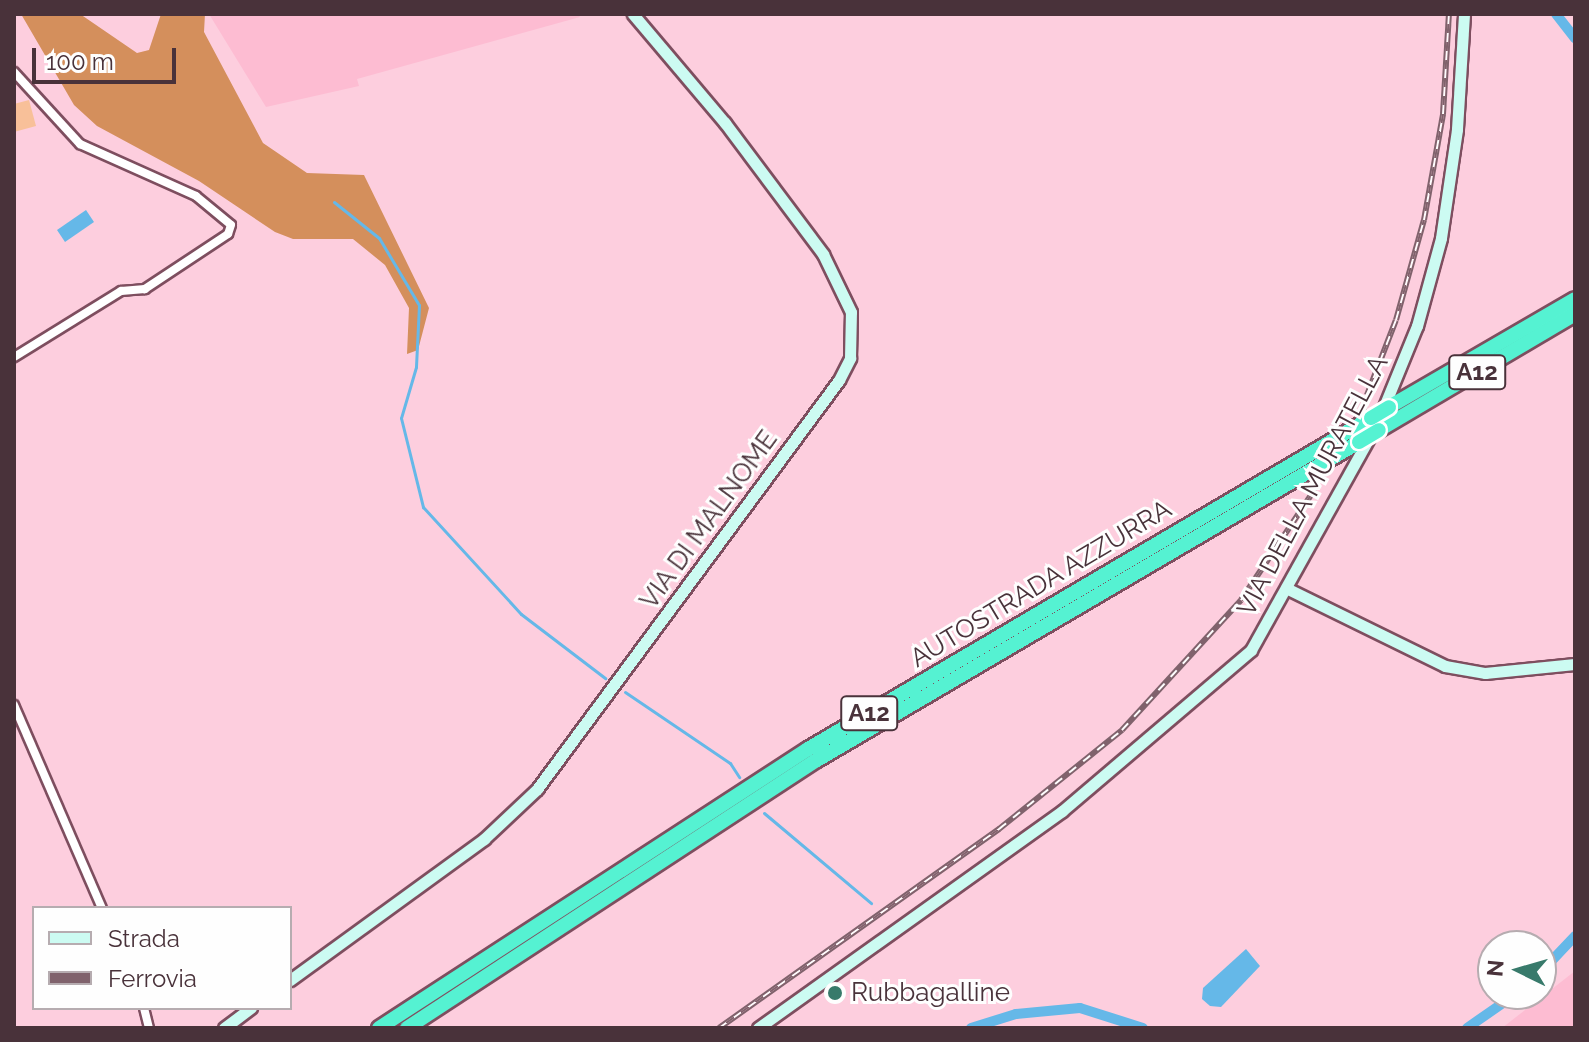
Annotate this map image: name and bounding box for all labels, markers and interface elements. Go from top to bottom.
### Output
scale bar [36,32,180,82]
text: 100 m [46,47,114,76]
street label: VIA DELLA MURATELLA [1231,350,1395,622]
road number: A12 [1447,352,1507,392]
street label: VIA DI MALNOME [634,424,784,616]
street label: AUTOSTRADA AZZURRA [904,493,1178,675]
road number: A12 [839,693,899,733]
legend [32,906,292,1010]
text: Strada [108,924,180,953]
north arrow [1477,930,1557,1010]
text: N [1481,959,1509,978]
text: Ferrovia [108,964,197,993]
place label: Rubbagalline [851,977,1010,1009]
marker: Rubbagalline [826,984,844,1002]

